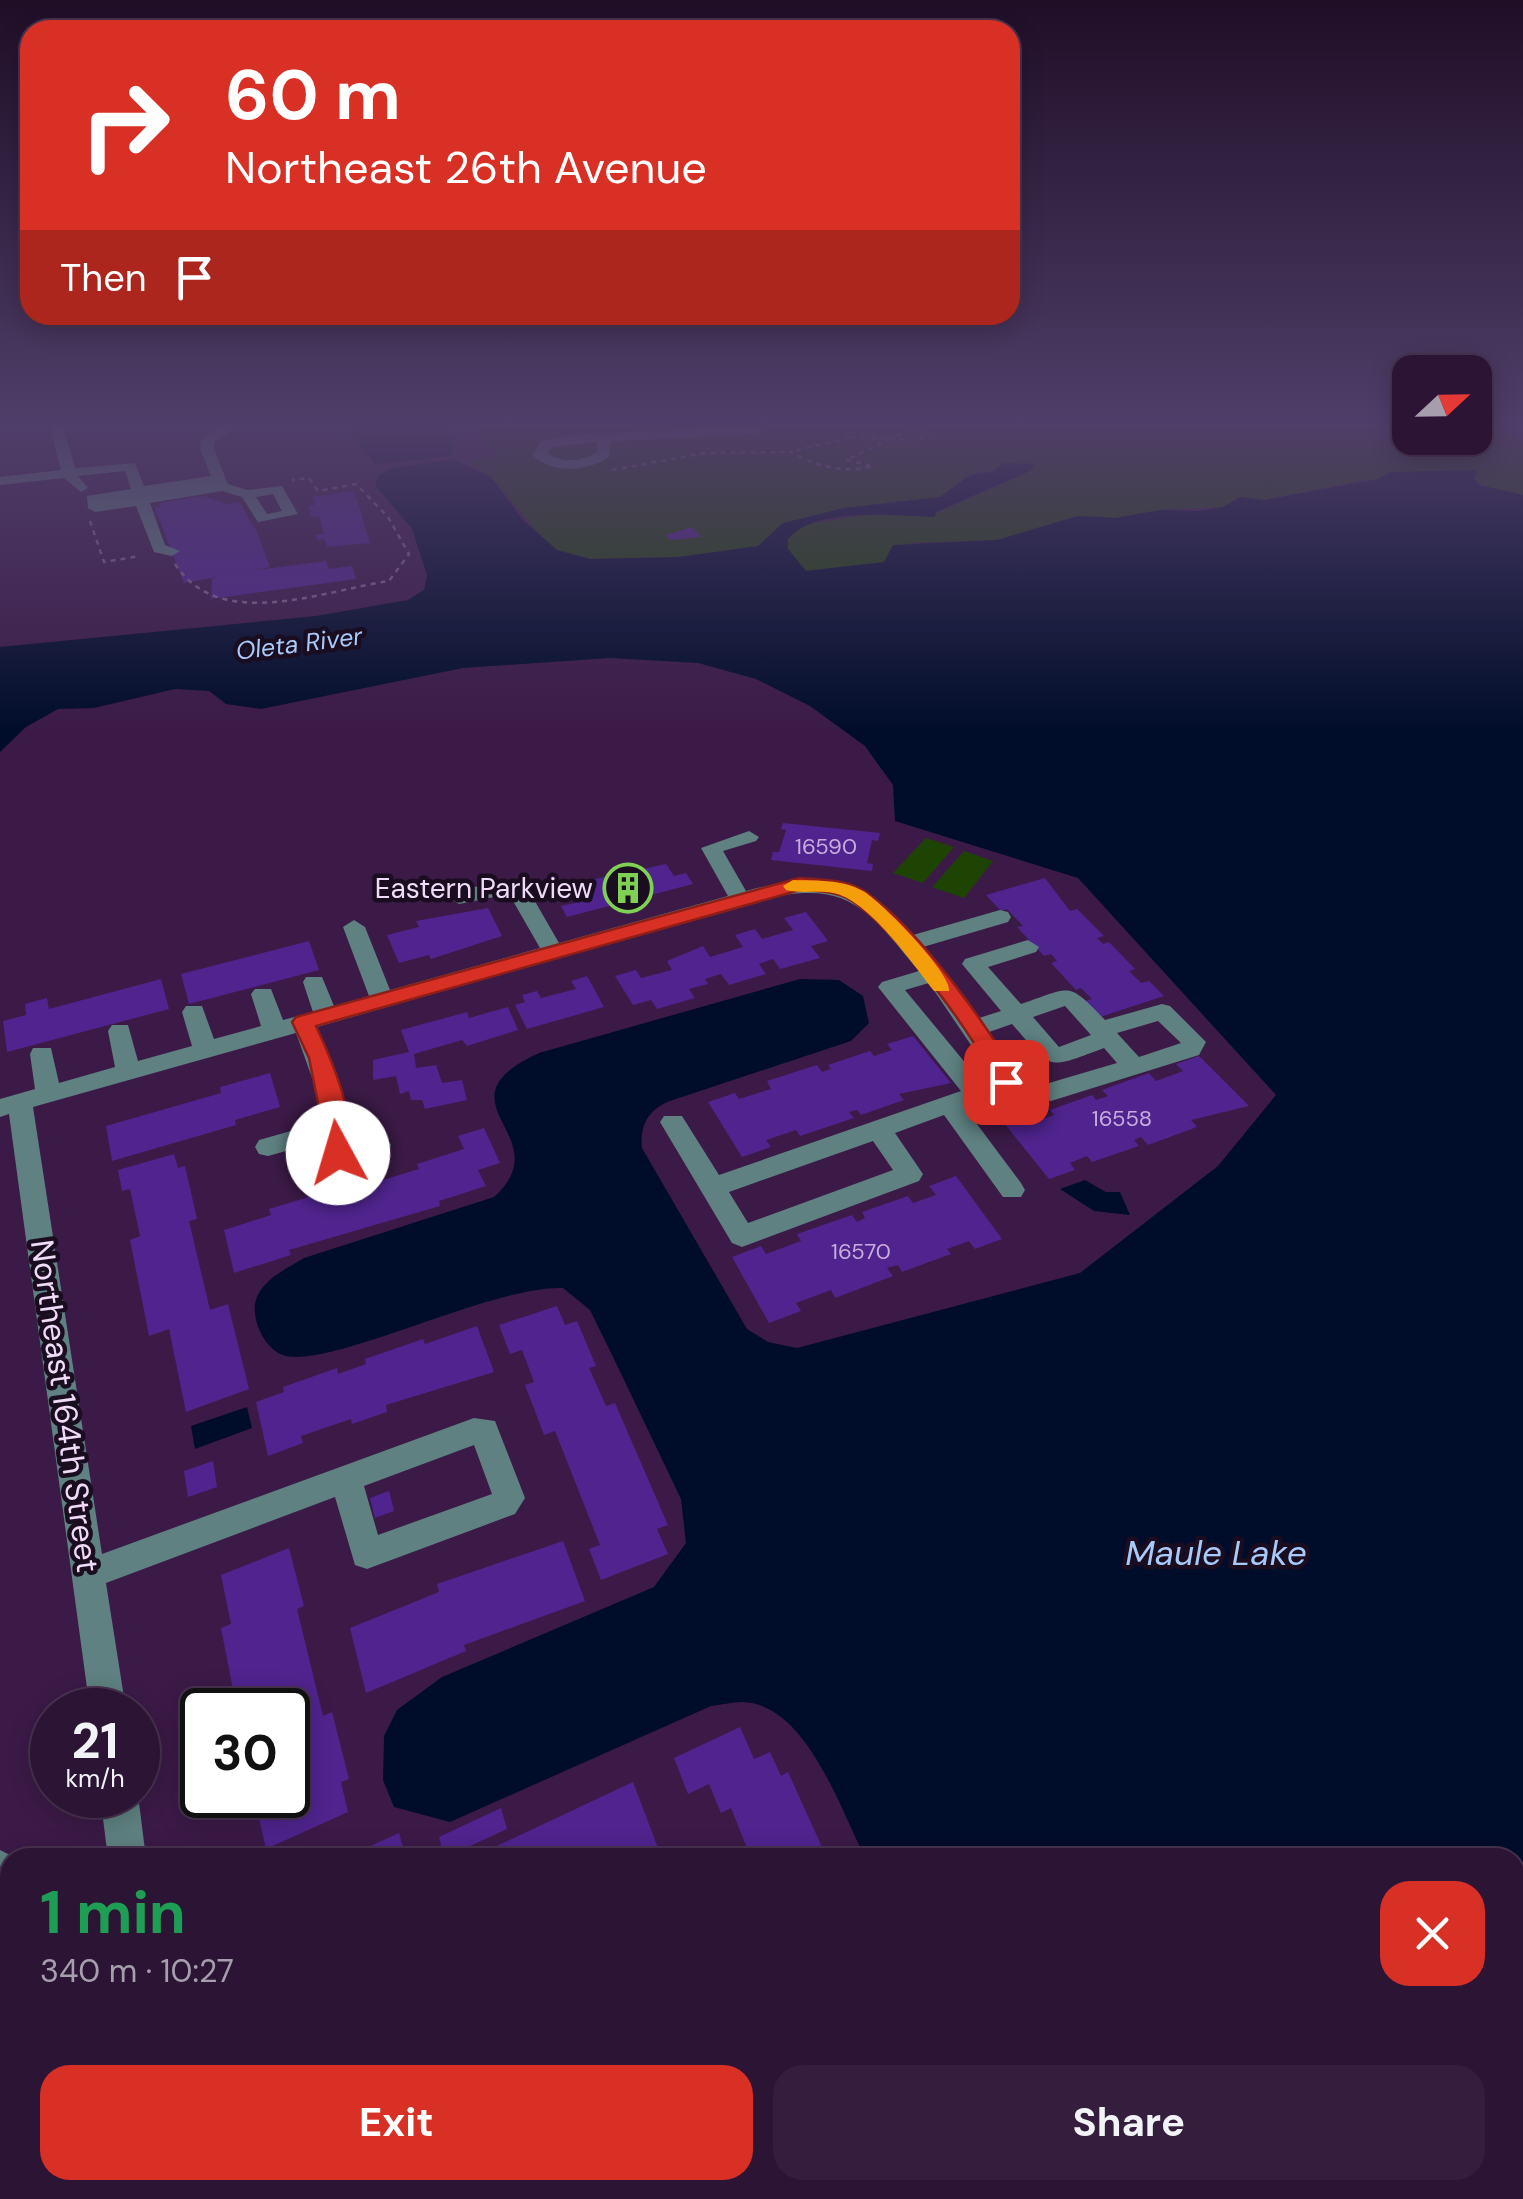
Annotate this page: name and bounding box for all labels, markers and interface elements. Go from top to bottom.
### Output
text: 60 m [225,50,401,141]
icon: right [60,60,190,190]
text: Northeast 26th Avenue [225,138,707,197]
icon: arrive [167,250,222,305]
text: Then [60,253,147,303]
north arrow [1392,355,1492,455]
map controls [1392,355,1492,455]
water label: Oleta River [234,619,365,668]
house number: 16590 [795,832,857,861]
building icon: Eastern Parkview [602,862,654,914]
place label: Eastern Parkview [375,870,593,907]
pin [964,1040,1049,1125]
icon: arrive [979,1055,1034,1110]
position arrow [286,1101,390,1205]
house number: 16558 [1092,1104,1152,1133]
street label: Northeast 164th Street [21,1237,109,1575]
house number: 16570 [831,1237,891,1266]
water label: Maule Lake [1125,1530,1307,1576]
speed limit sign: 30 [180,1688,310,1818]
text: 21 [71,1708,119,1774]
text: km/h [65,1762,125,1795]
text: 1 min [40,1873,186,1952]
button: close [1380,1881,1485,1986]
text: 340 m · 10:27 [40,1950,234,1992]
button: Exit [40,2065,753,2180]
button: Share [773,2065,1485,2180]

